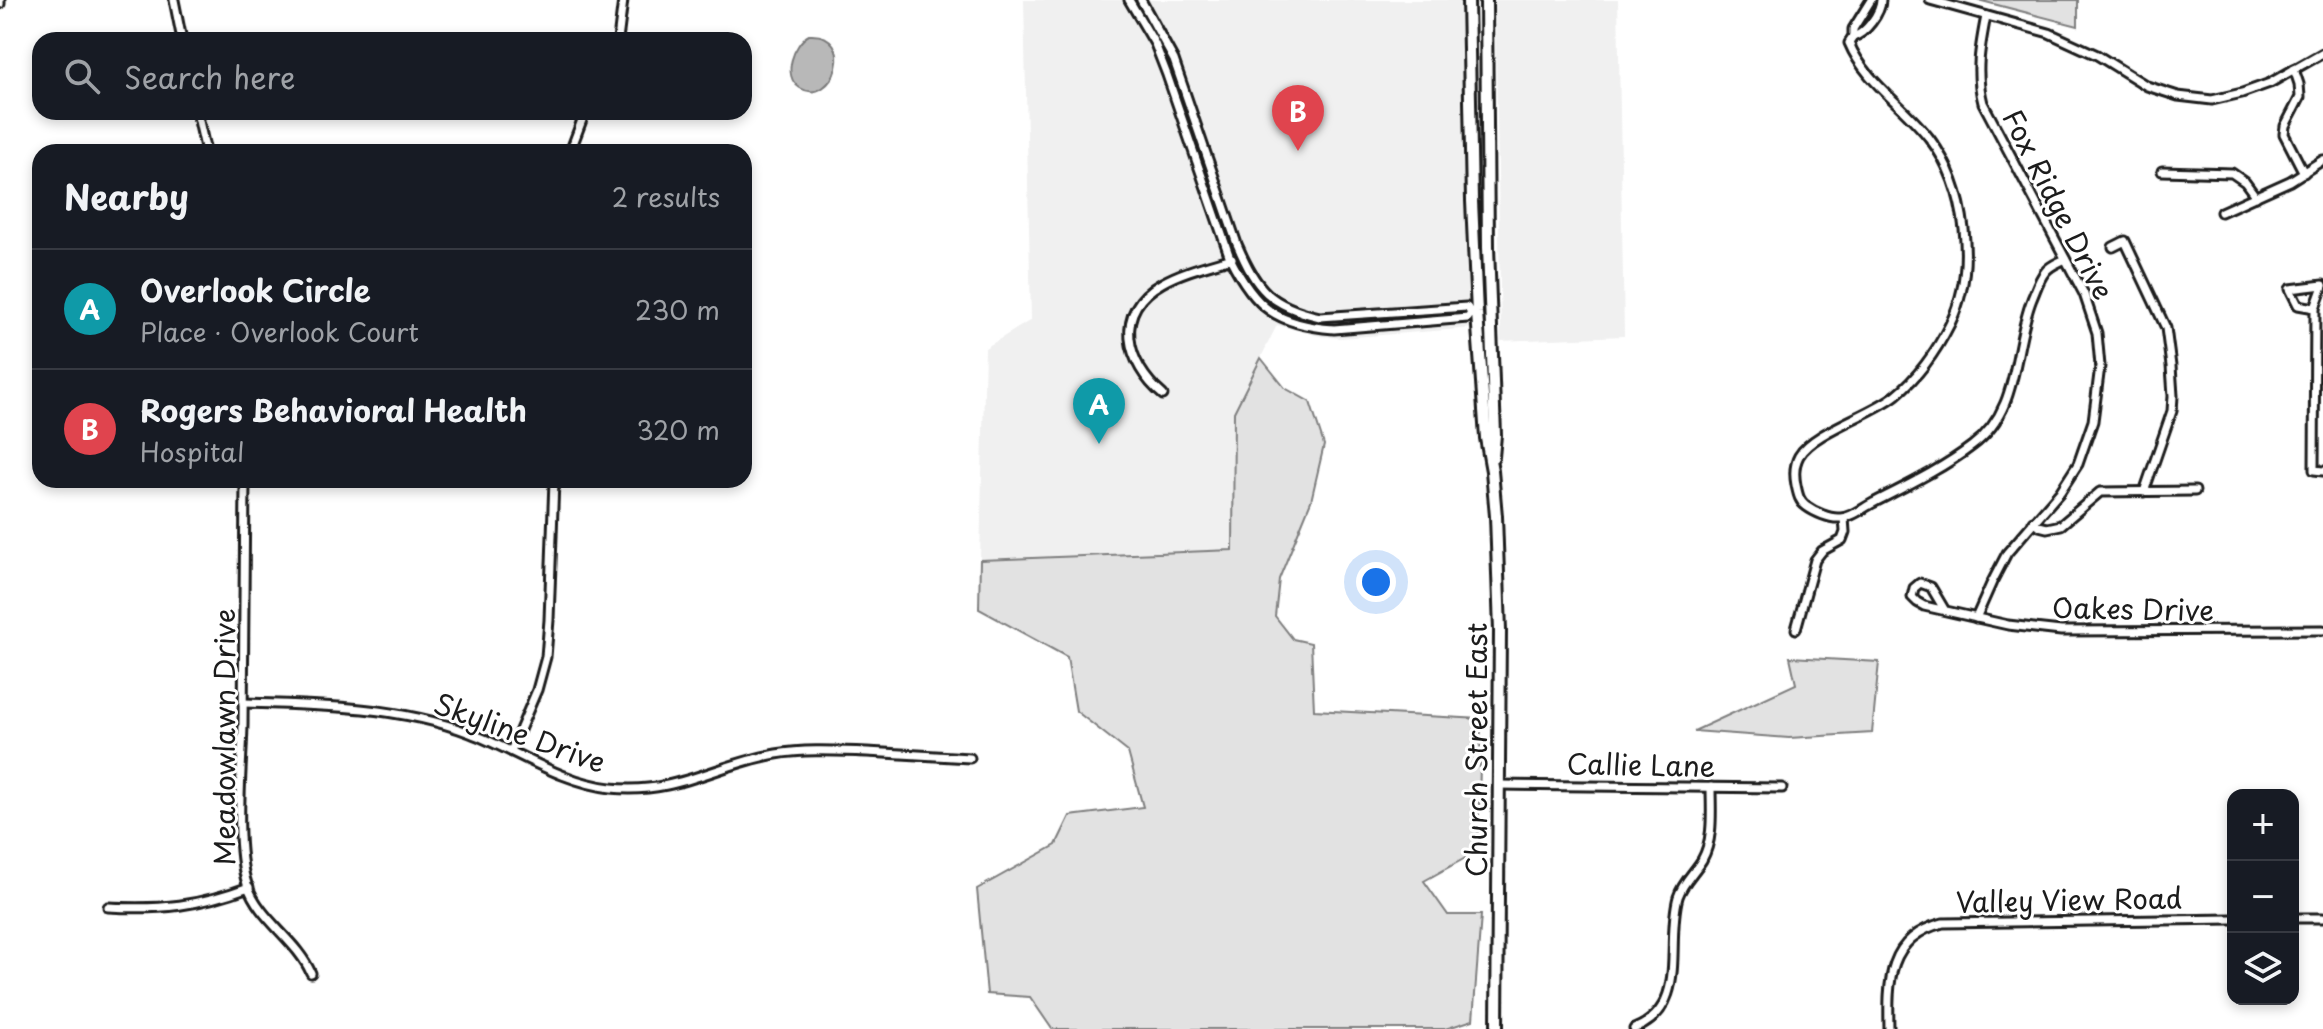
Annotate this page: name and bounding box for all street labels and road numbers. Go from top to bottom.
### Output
street label: Fox Ridge Drive [1992,101,2126,307]
street label: Oakes Drive [2052,585,2214,631]
street label: Meadowlawn Drive [202,608,245,866]
street label: Church Street East [1454,623,1497,877]
street label: Skyline Drive [428,681,612,783]
street label: Callie Lane [1566,741,1716,787]
street label: Valley View Road [1955,876,2183,922]

